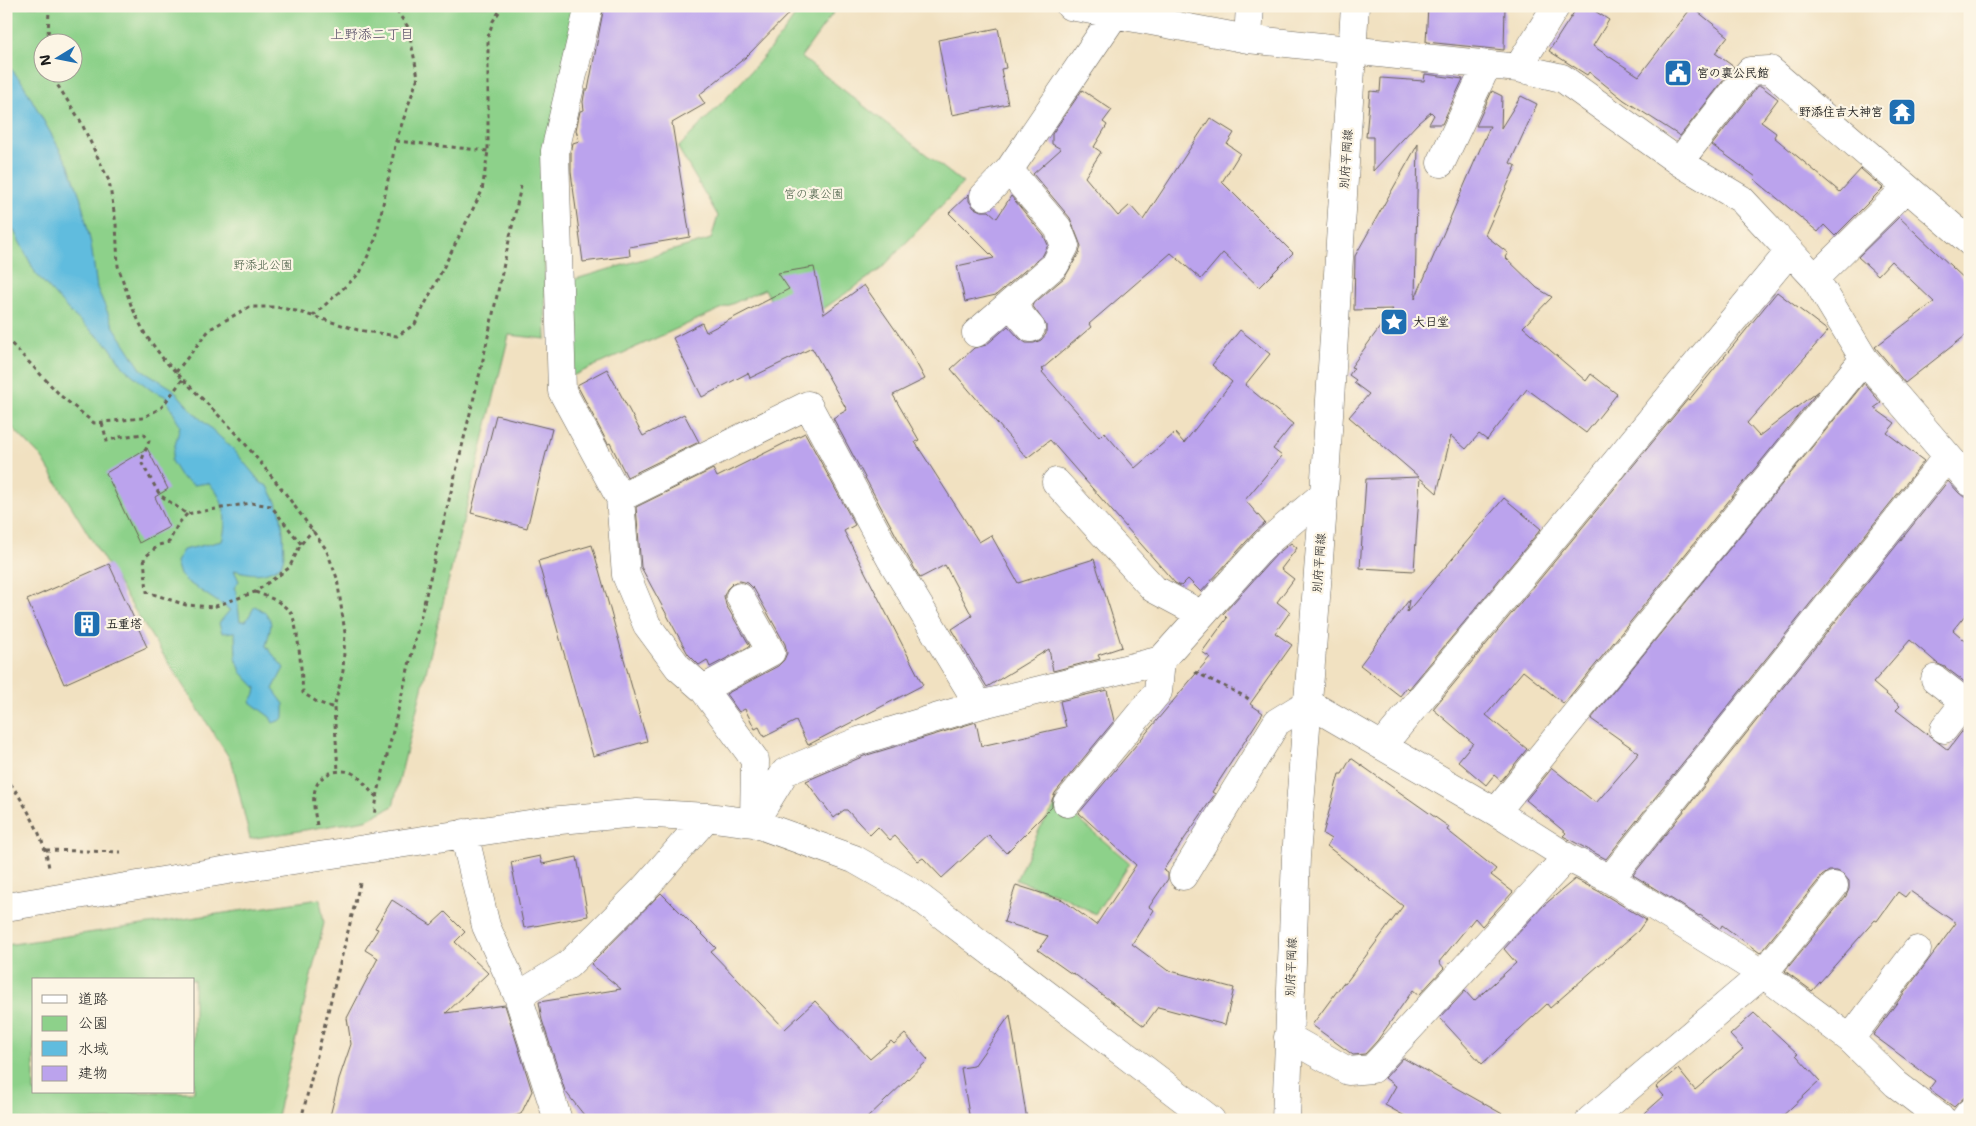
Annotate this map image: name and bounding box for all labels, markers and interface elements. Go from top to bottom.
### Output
district label: 上野添二丁目 [330,25,414,43]
north arrow [32,32,82,82]
text: N [35,53,55,67]
public building icon: 宮の裏公民館 [1663,58,1693,88]
place label: 宮の裏公民館 [1697,65,1769,81]
temple icon: 野添住吉大神宮 [1887,97,1917,127]
place label: 野添住吉大神宮 [1799,104,1883,120]
street label: 別府平岡線 [1336,129,1356,189]
park label: 宮の裏公園 [784,186,844,202]
park label: 野添北公園 [233,257,293,273]
place icon: 大日堂 [1379,307,1409,337]
place label: 大日堂 [1413,314,1449,330]
street label: 別府平岡線 [1309,533,1329,593]
building icon: 五重塔 [72,609,102,639]
place label: 五重塔 [106,616,142,632]
street label: 別府平岡線 [1282,937,1300,997]
legend [32,978,195,1094]
text: 道路 [78,989,108,1009]
text: 公園 [78,1013,108,1033]
text: 水域 [78,1039,108,1059]
text: 建物 [78,1063,108,1083]

